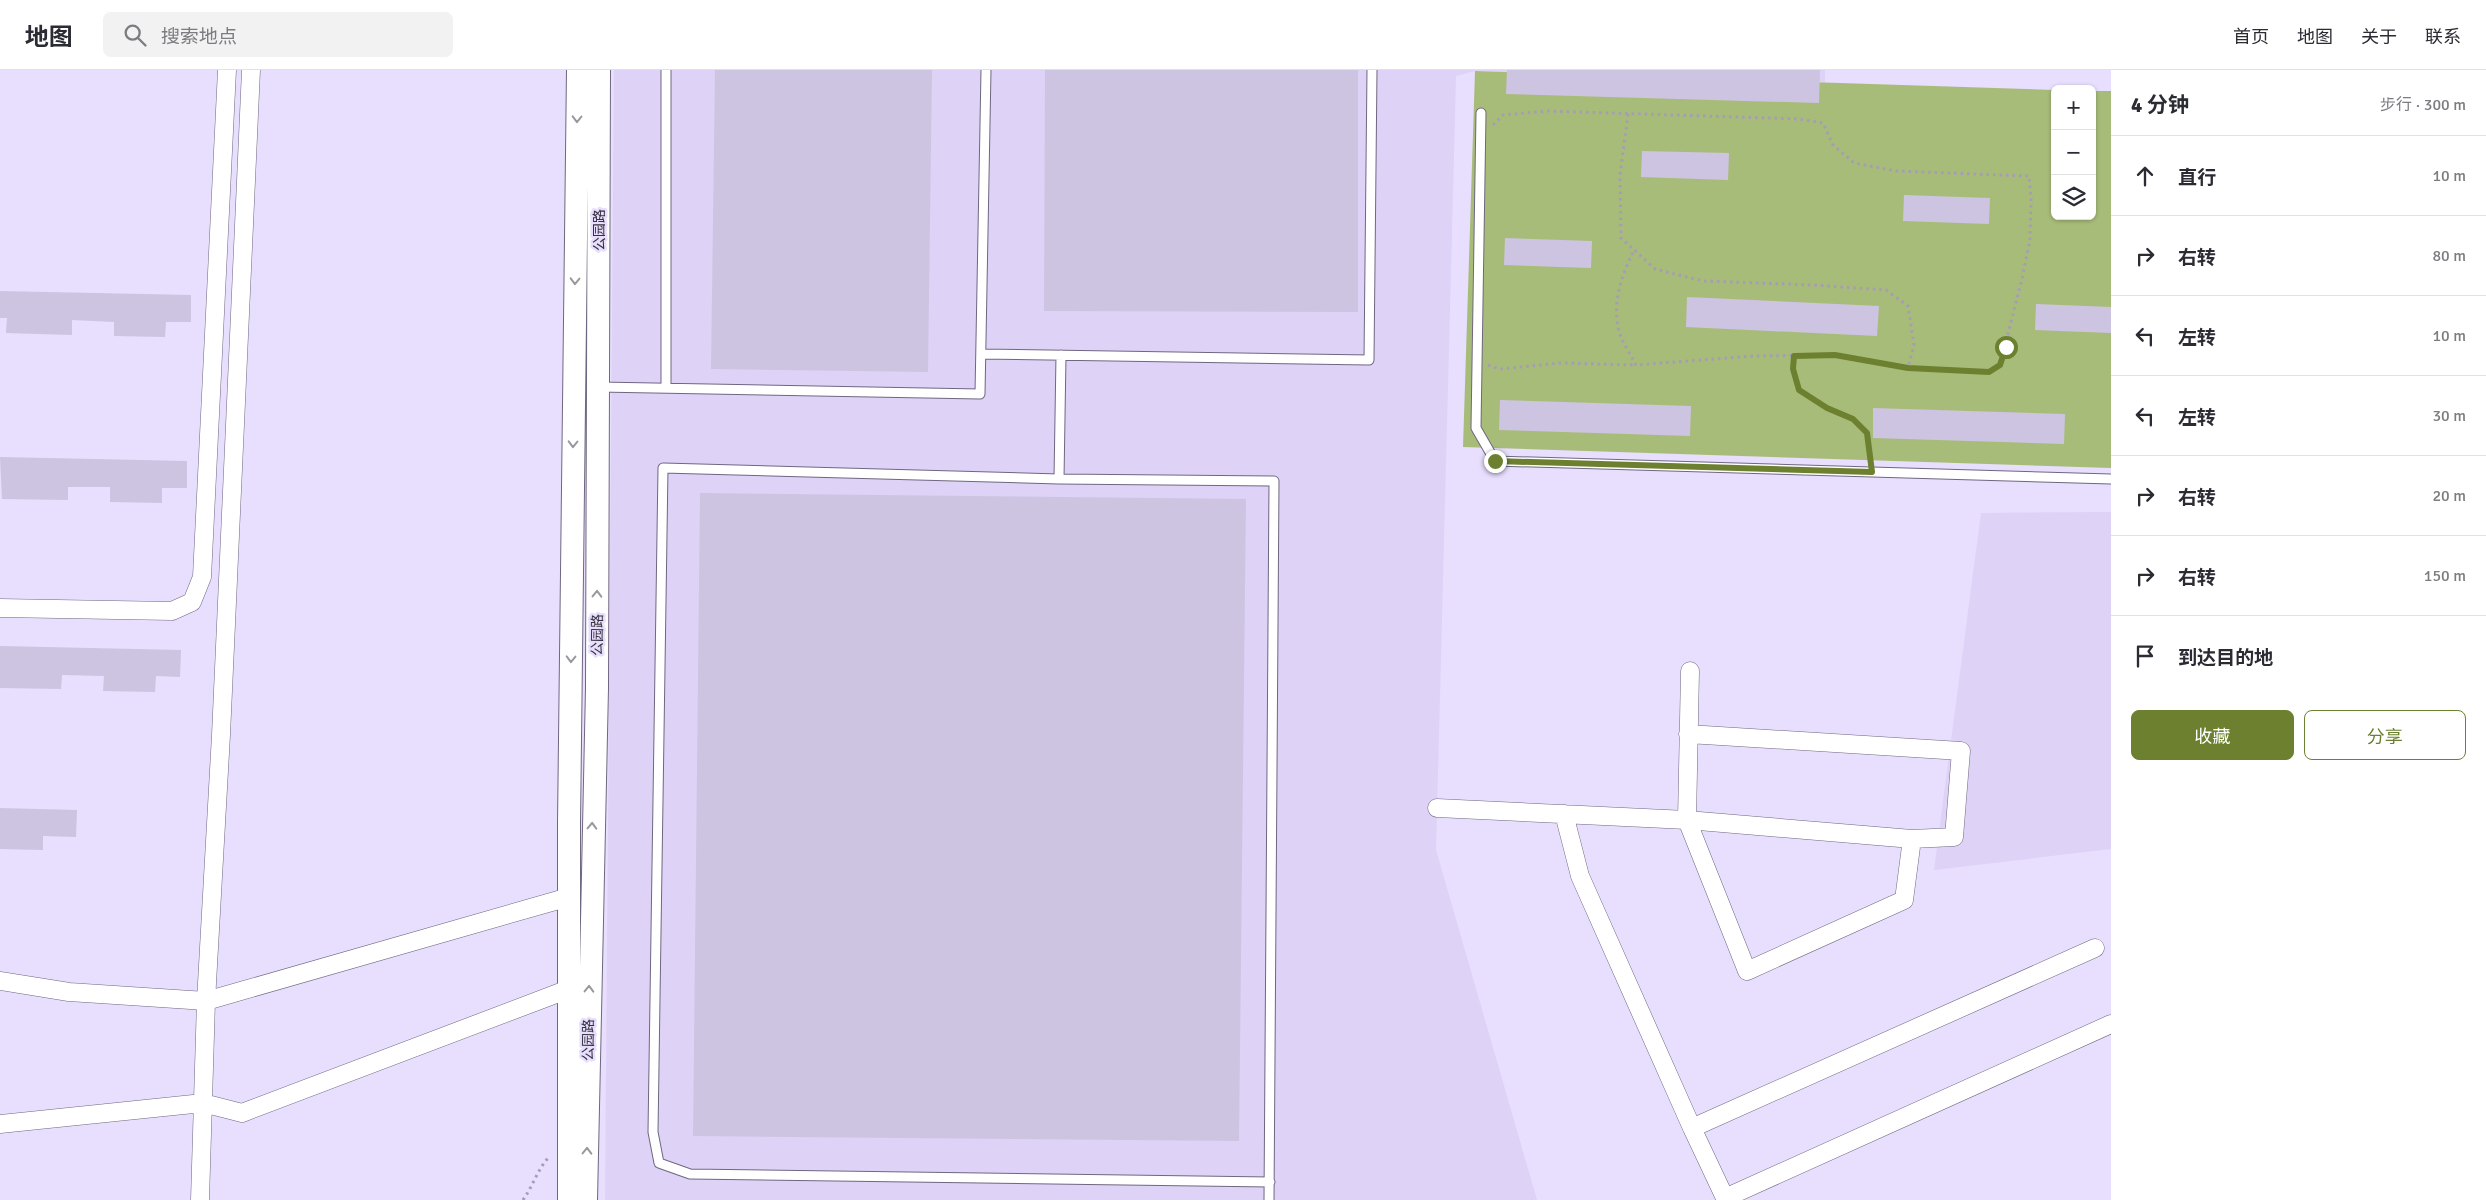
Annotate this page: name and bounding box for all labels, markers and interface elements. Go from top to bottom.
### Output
search box [103,12,453,57]
icon: search [121,21,149,49]
text: 地图 [25,22,73,52]
text: 搜索地点 [161,25,237,49]
text: 首页 [2233,26,2269,48]
text: 地图 [2297,26,2333,48]
text: 关于 [2361,26,2397,48]
text: 联系 [2425,26,2461,48]
map controls [2051,85,2096,220]
button: + [2051,85,2096,130]
text: 4 分钟 [2131,92,2189,118]
text: 步行 · 300 m [2380,95,2466,115]
one-way arrow [572,115,582,123]
button: − [2051,130,2096,175]
icon: ahead [2131,162,2159,190]
text: 直行 [2178,166,2216,190]
text: 10 m [2432,166,2466,186]
button: layers [2051,175,2096,220]
street label: 公园路 [591,209,608,251]
icon: right [2131,242,2159,270]
text: 右转 [2178,246,2216,270]
text: 80 m [2432,246,2466,266]
one-way arrow [570,278,580,285]
icon: left [2131,322,2159,350]
text: 左转 [2178,326,2216,350]
text: 10 m [2432,326,2466,346]
route start [1995,336,2018,359]
icon: left [2131,402,2159,430]
text: 左转 [2178,406,2216,430]
text: 30 m [2432,406,2466,426]
one-way arrow [568,440,578,448]
route end [1484,450,1507,473]
icon: right [2131,482,2159,510]
text: 右转 [2178,486,2216,510]
text: 20 m [2432,486,2466,506]
icon: right [2131,562,2159,590]
text: 右转 [2178,566,2216,590]
text: 150 m [2424,566,2466,586]
one-way arrow [592,590,603,598]
street label: 公园路 [589,614,606,656]
icon: arrive [2131,642,2159,670]
text: 到达目的地 [2178,646,2273,670]
one-way arrow [566,655,576,663]
button: 收藏 [2131,710,2294,760]
button: 分享 [2304,710,2466,760]
one-way arrow [587,822,598,830]
one-way arrow [584,985,594,992]
street label: 公园路 [580,1019,597,1061]
one-way arrow [581,1147,592,1155]

